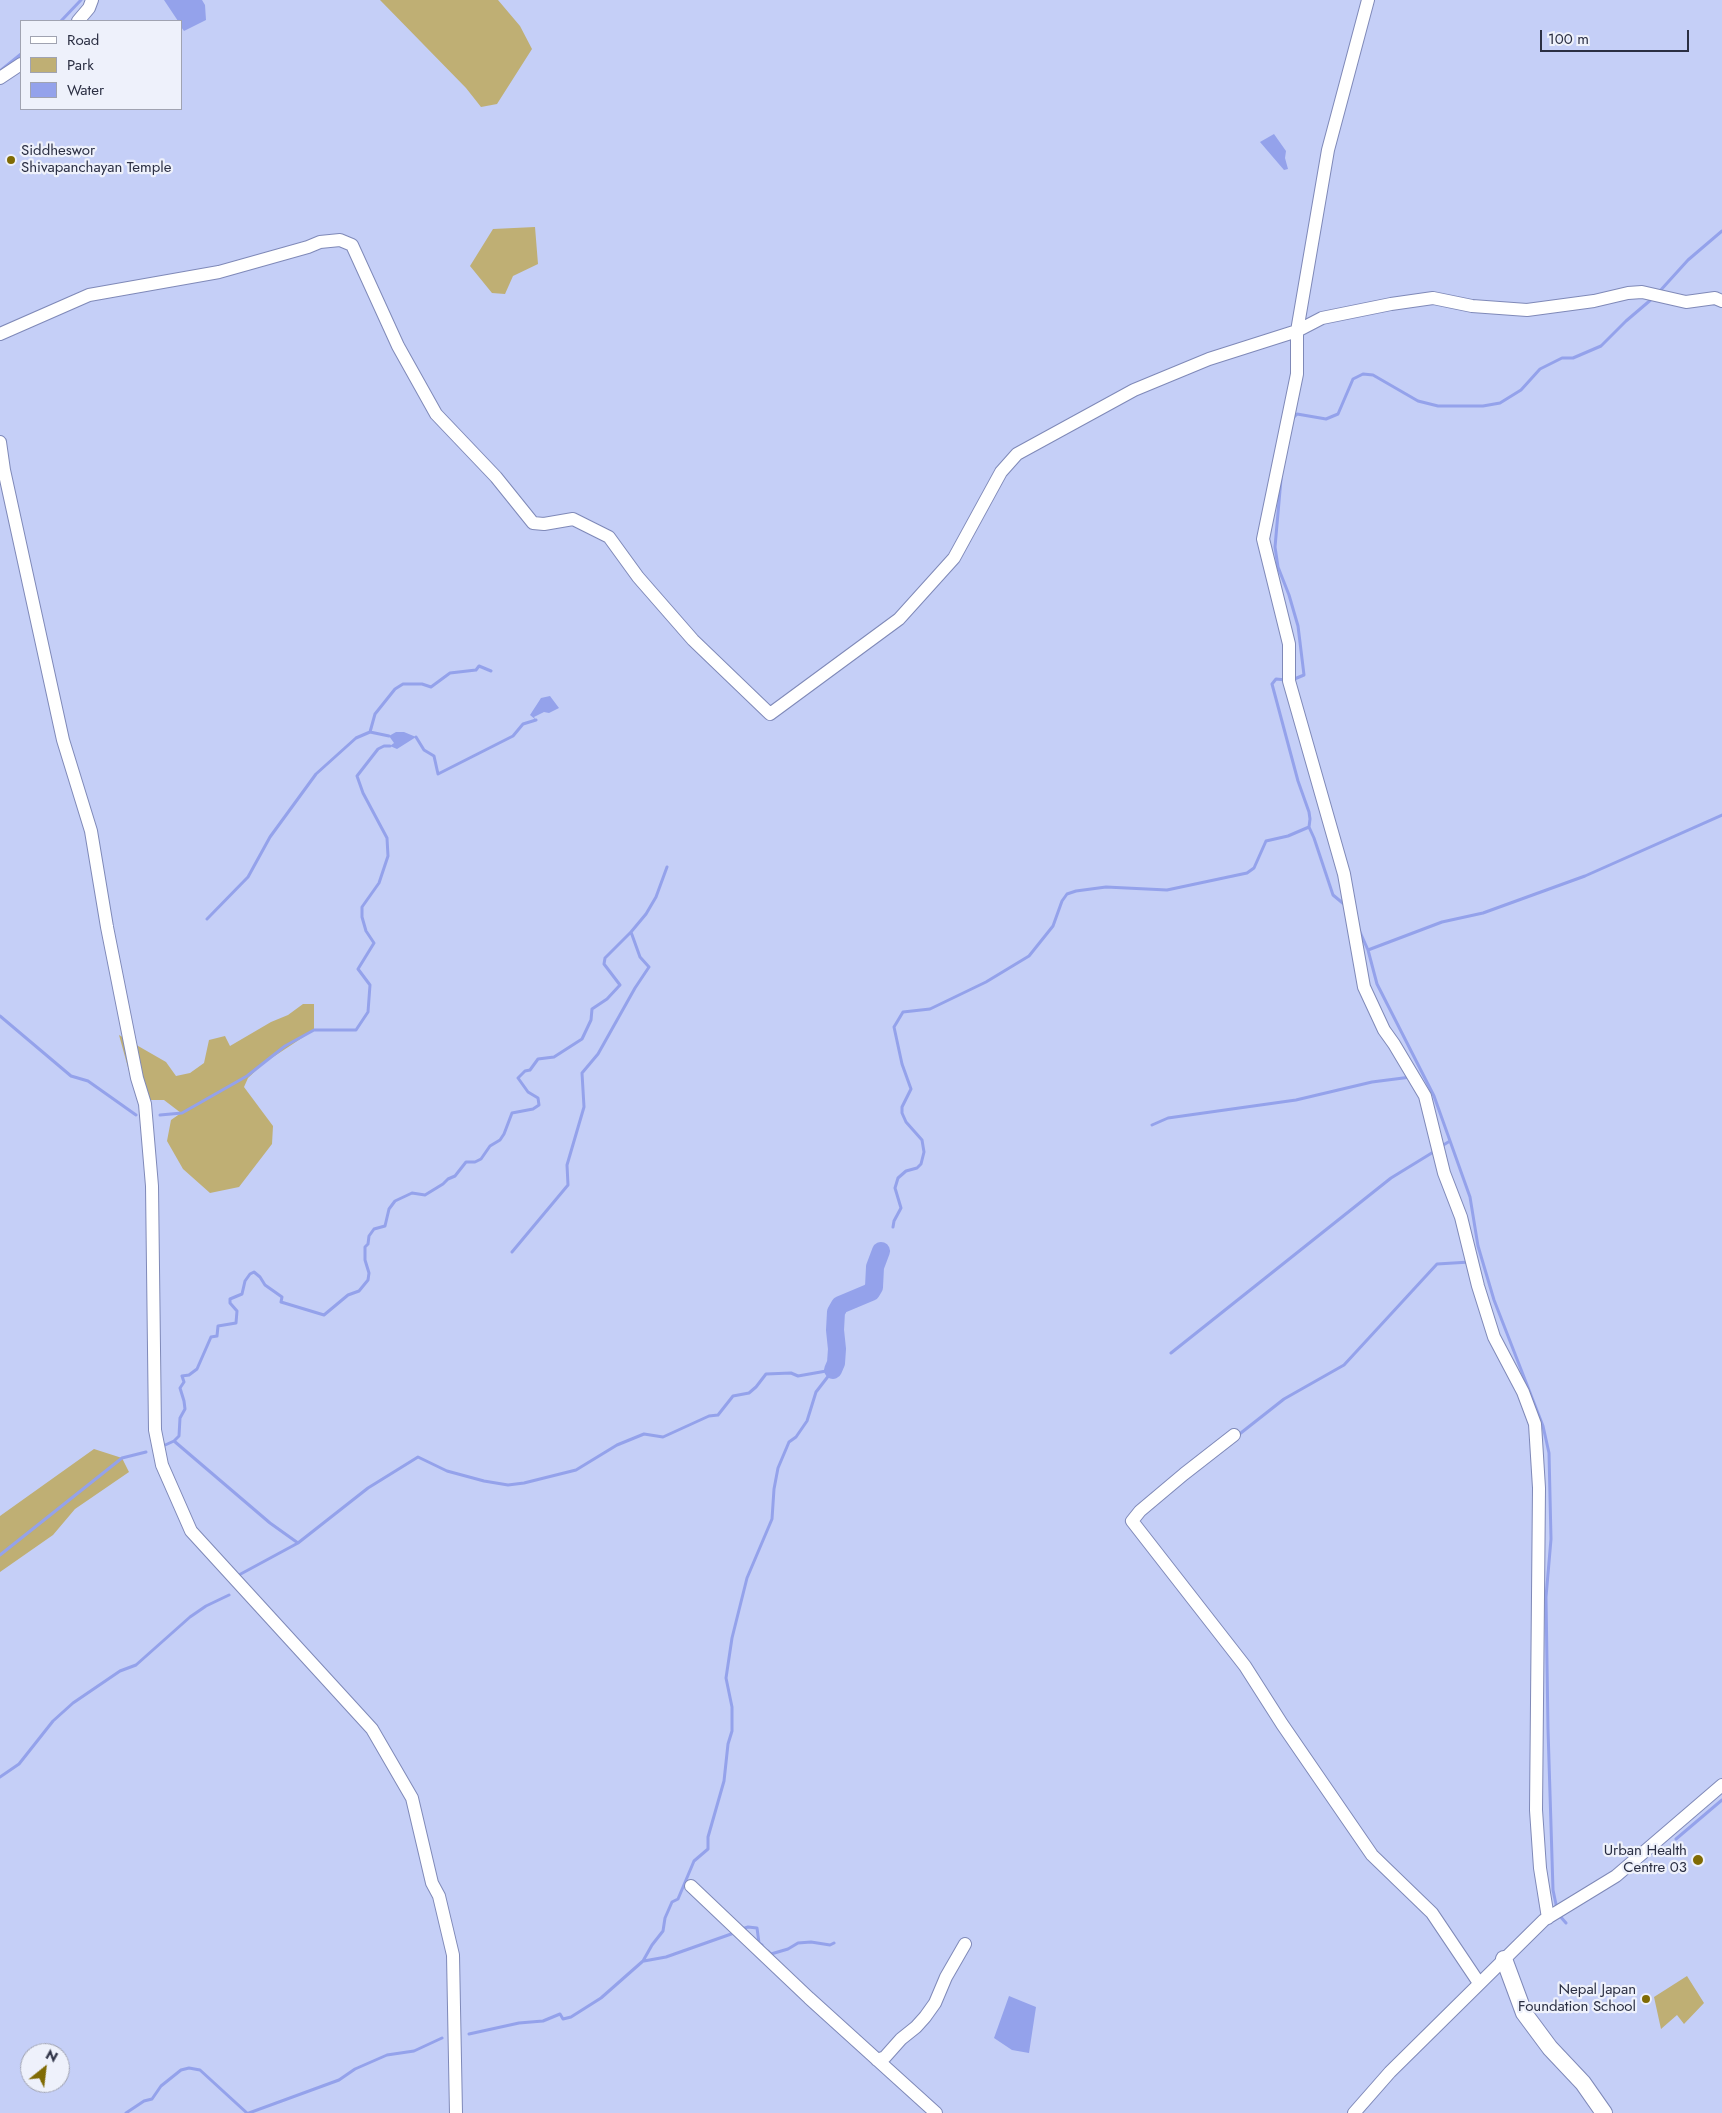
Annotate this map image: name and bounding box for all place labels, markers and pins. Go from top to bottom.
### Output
place label: Siddheswor Shivapanchayan Temple [21,142,171,177]
marker: Siddheswor Shivapanchayan Temple [5,154,17,166]
place label: Urban Health Centre 03 [1604,1842,1687,1877]
marker: Urban Health Centre 03 [1691,1853,1705,1867]
place label: Nepal Japan Foundation School [1518,1981,1636,2016]
marker: Nepal Japan Foundation School [1640,1993,1652,2005]

